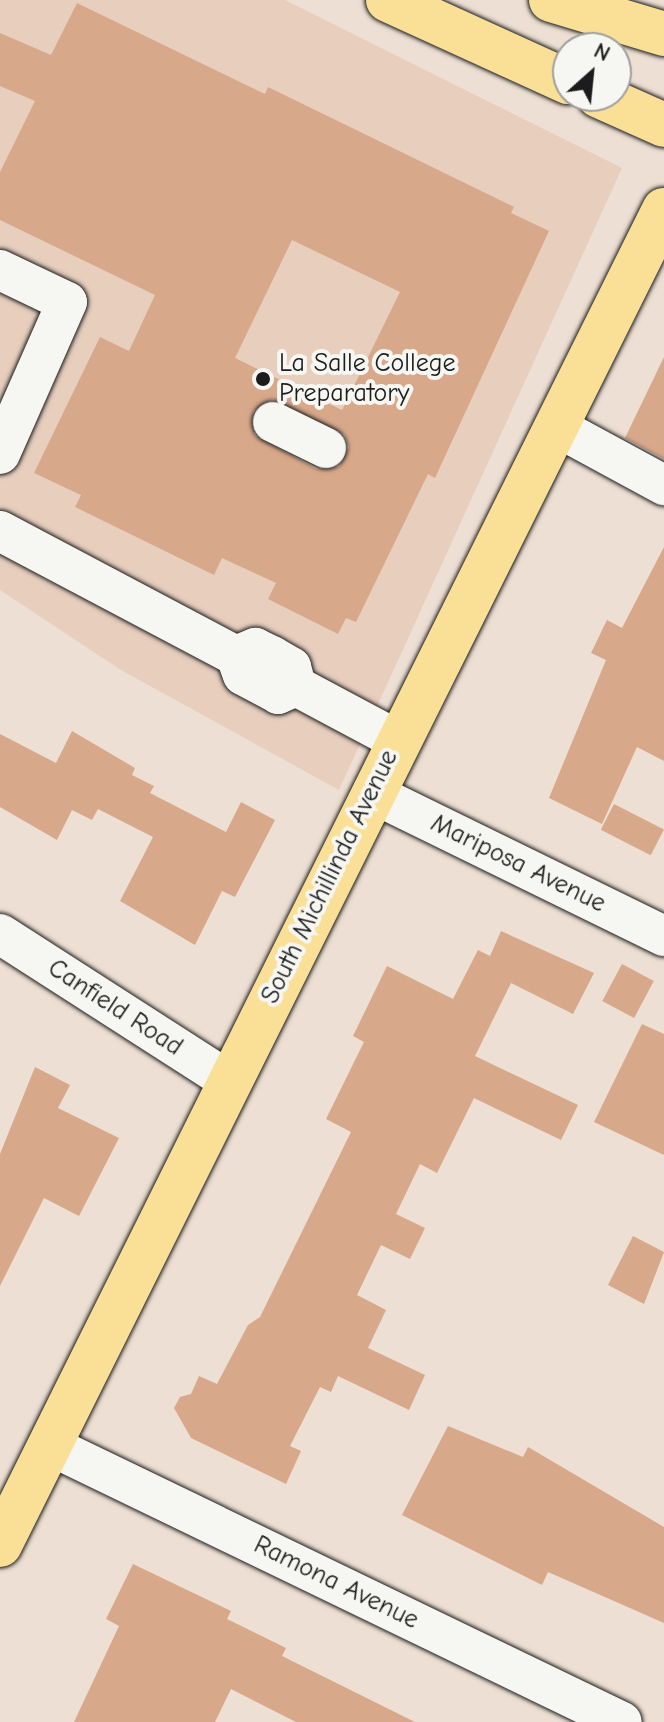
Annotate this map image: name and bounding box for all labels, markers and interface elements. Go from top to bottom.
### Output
north arrow [552,32,632,112]
text: N [590,38,614,67]
place label: La Salle College Preparatory [279,348,455,410]
marker: La Salle College Preparatory [254,370,272,388]
street label: South Michillinda Avenue [255,745,405,1009]
street label: Mariposa Avenue [425,808,611,920]
street label: Canfield Road [42,953,188,1063]
street label: Ramona Avenue [248,1530,424,1636]

